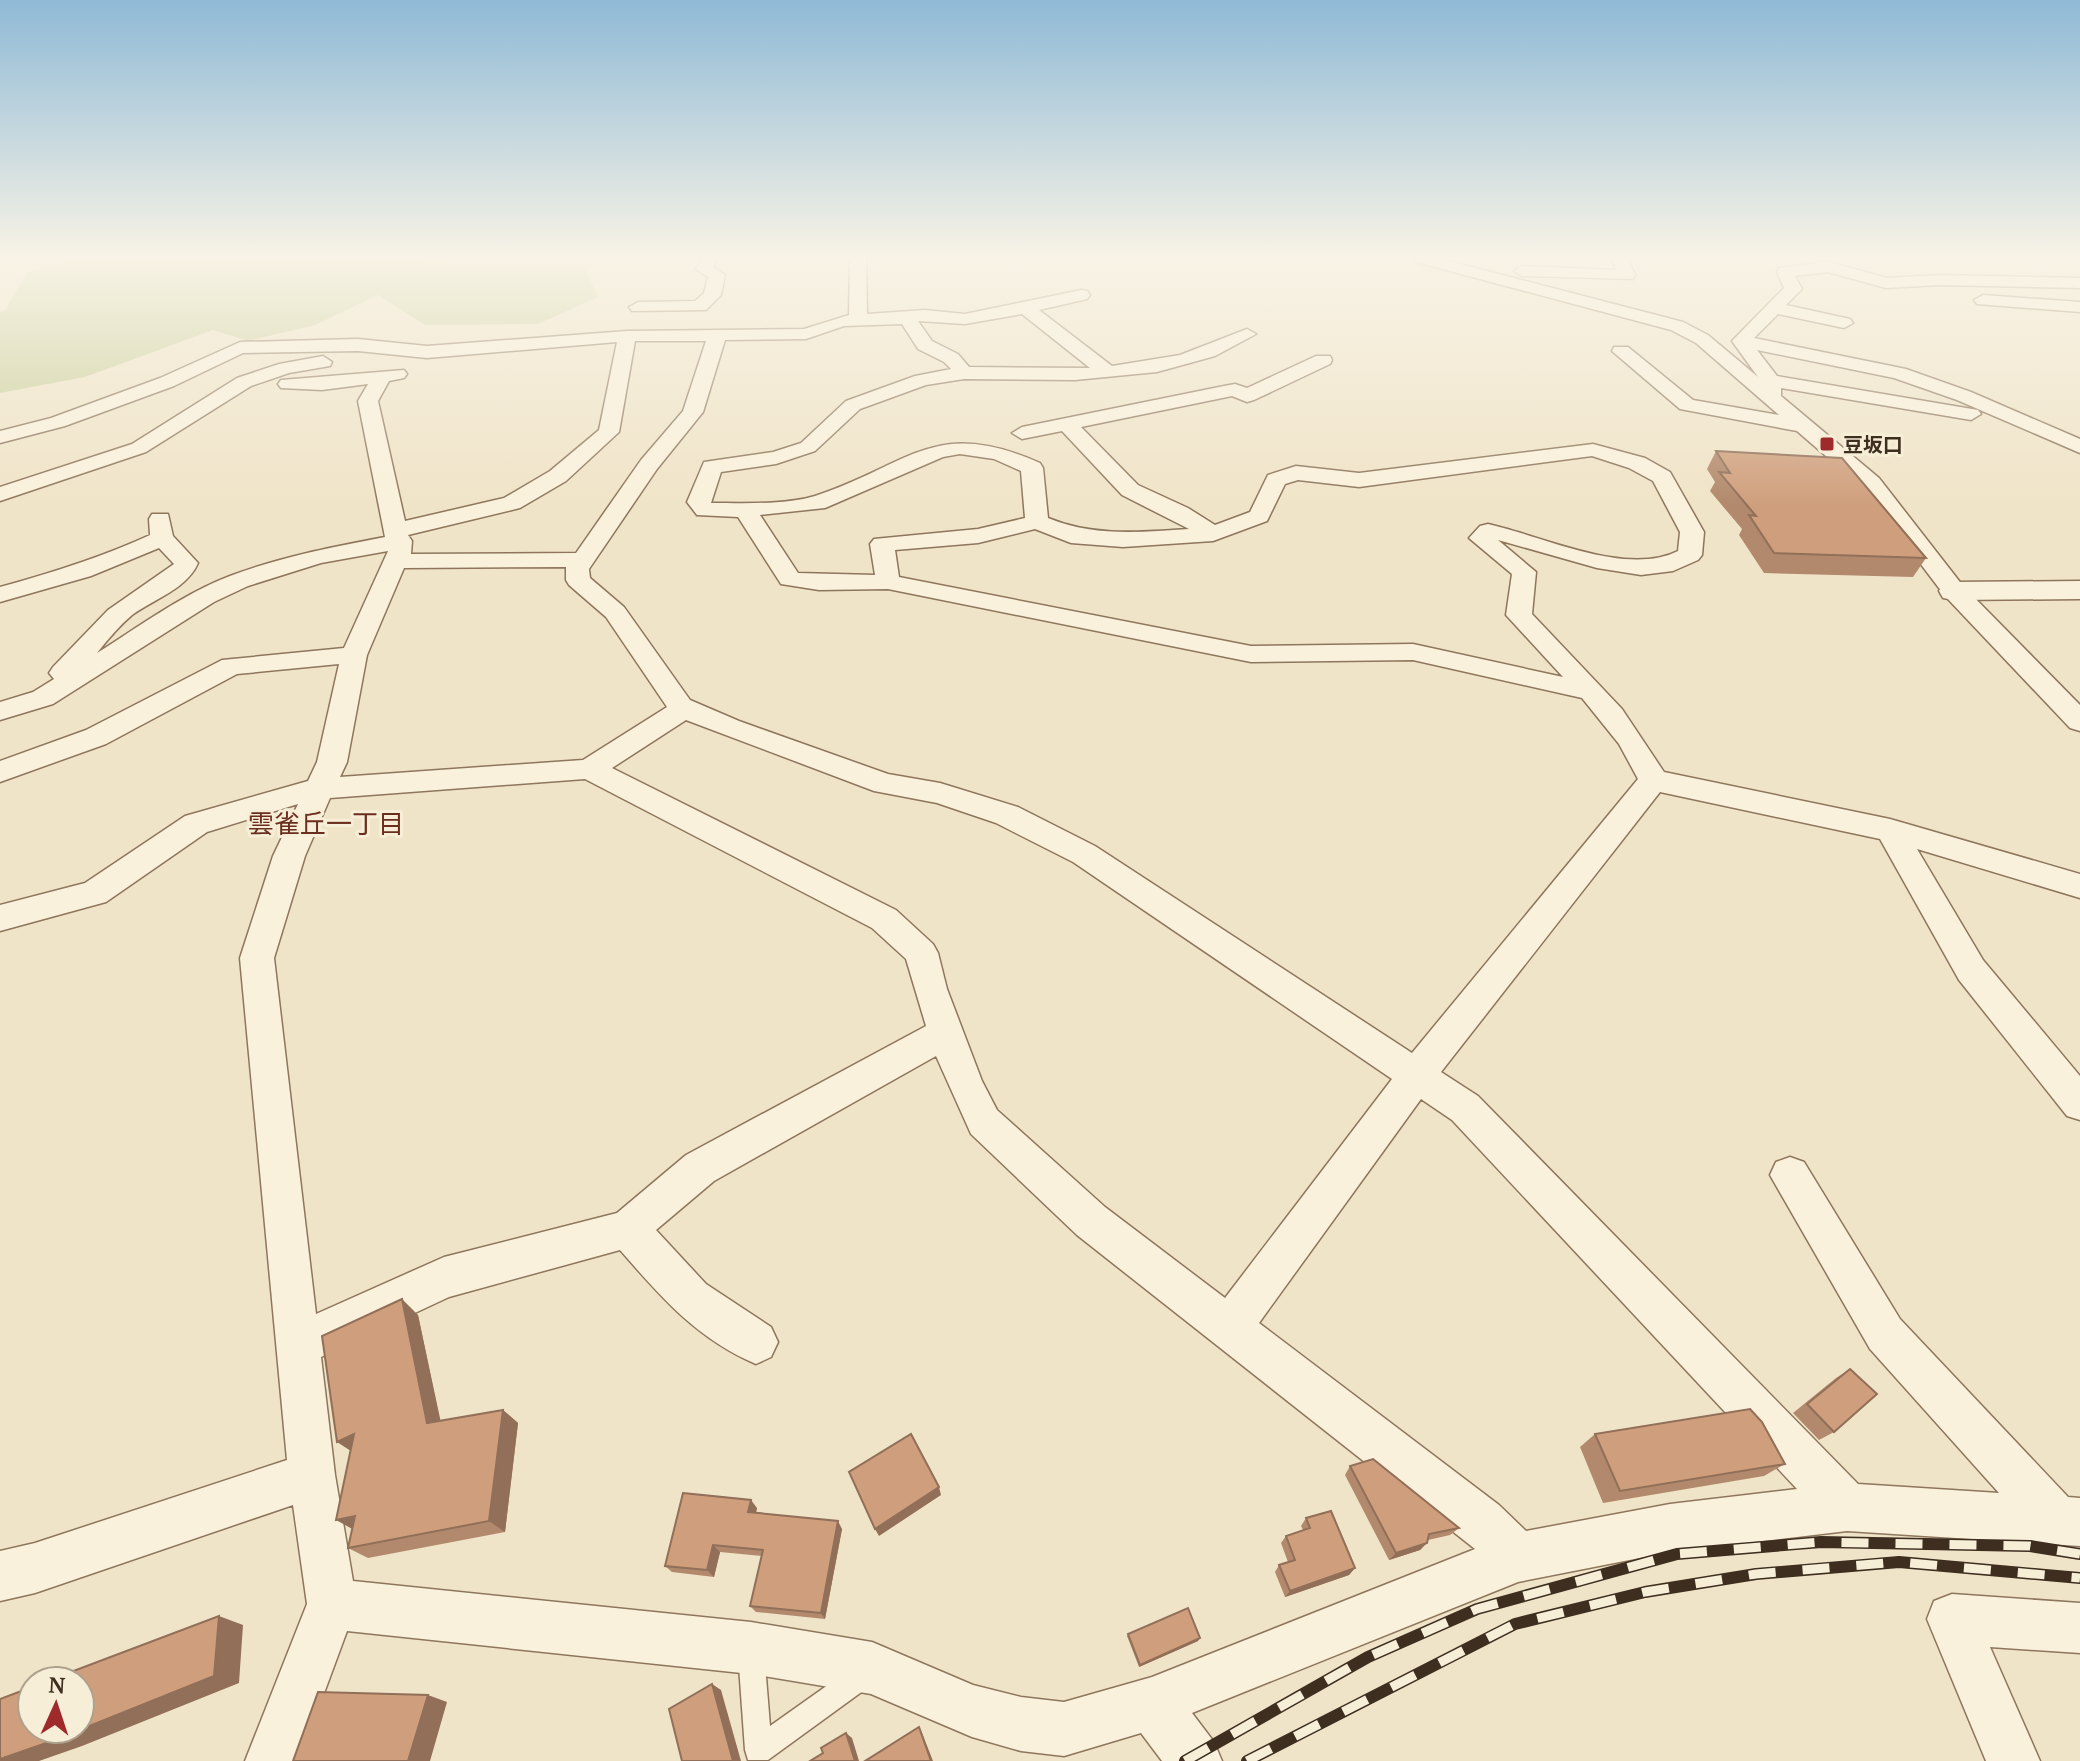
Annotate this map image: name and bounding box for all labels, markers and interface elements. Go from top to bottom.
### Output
place label: 豆坂口 [1843,431,1903,458]
marker: 豆坂口 [1818,435,1836,453]
district label: 雲雀丘一丁目 [248,806,404,840]
north arrow [16,1665,96,1745]
text: N [48,1670,66,1699]

